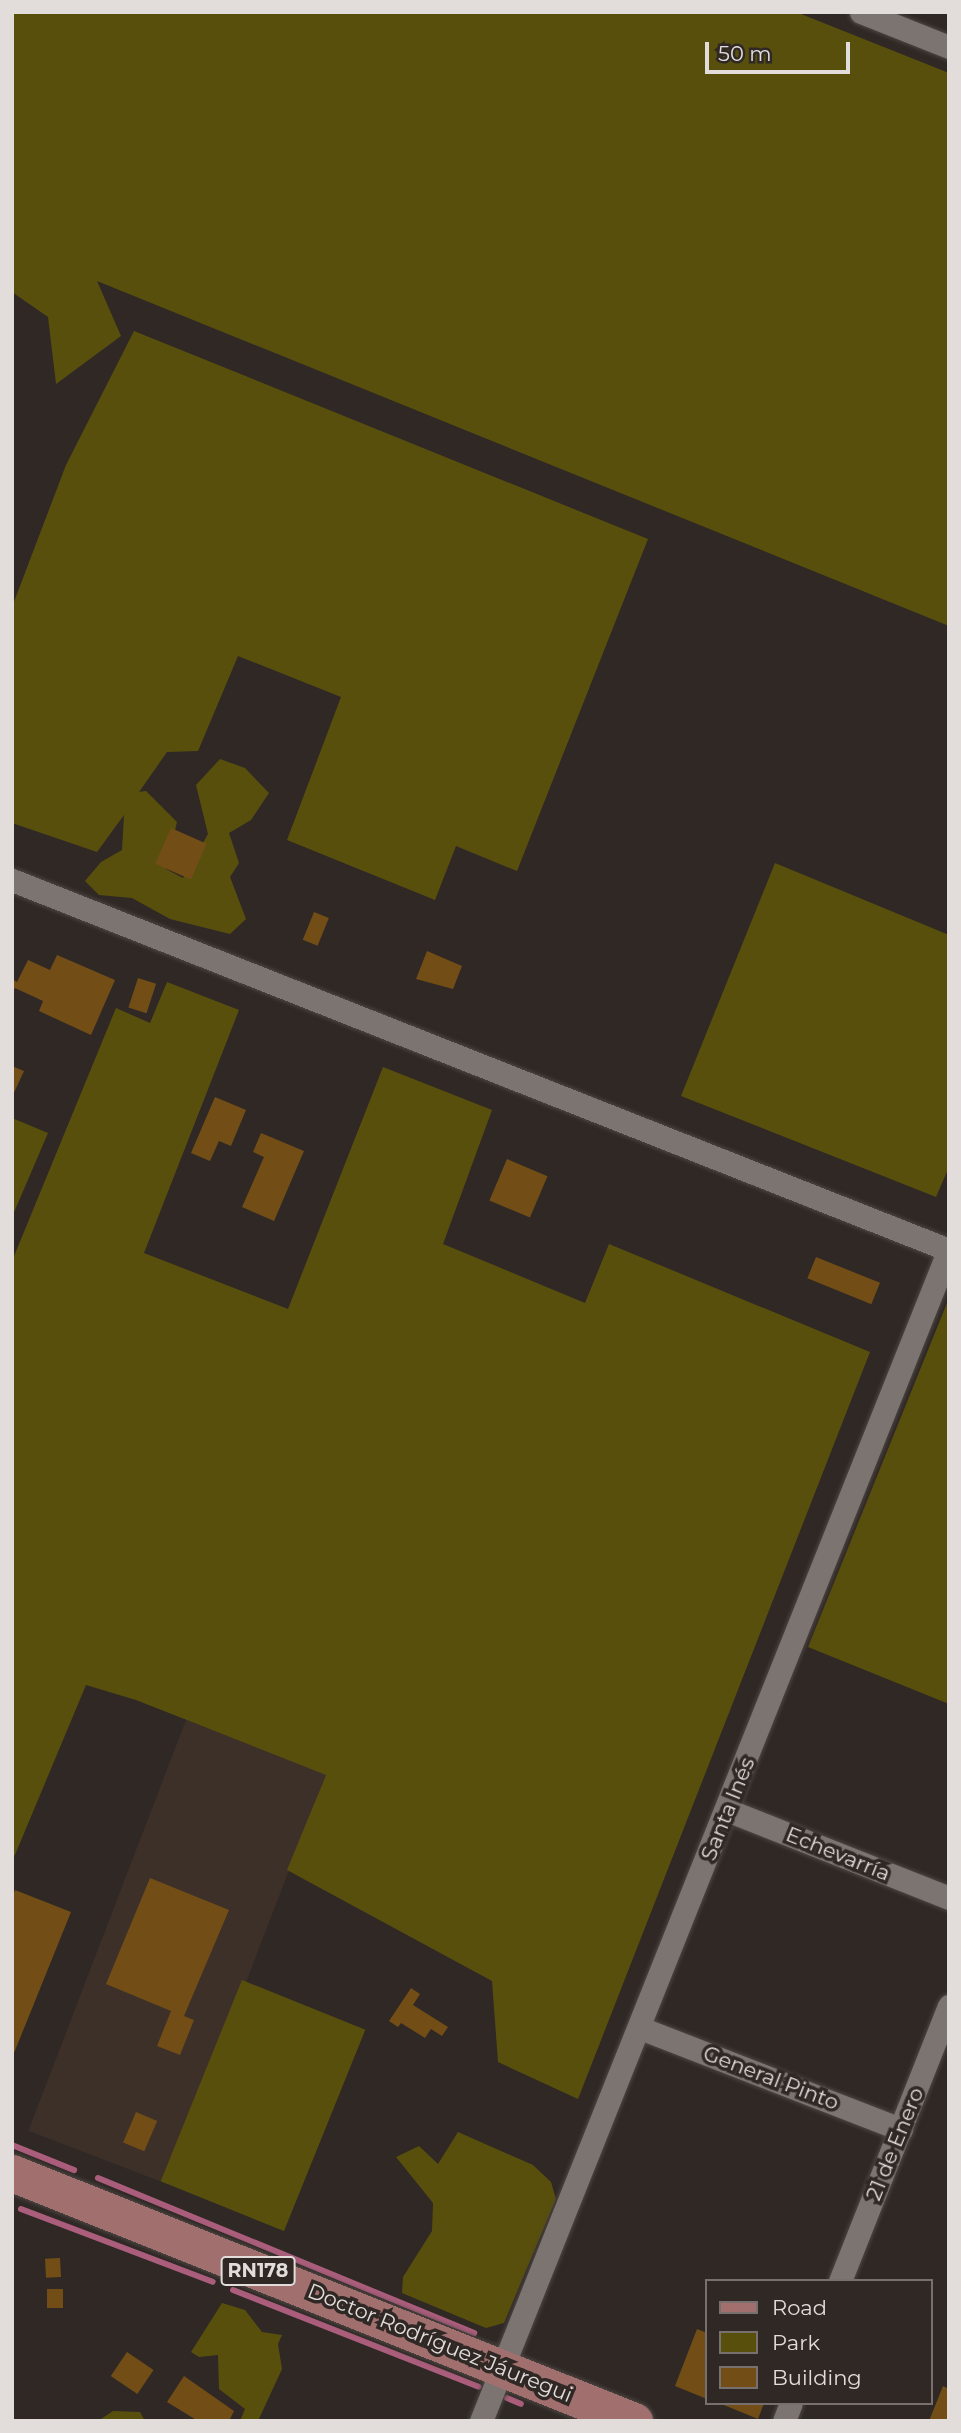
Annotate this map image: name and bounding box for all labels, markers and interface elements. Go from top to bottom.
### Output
scale bar [709,28,854,72]
text: 50 m [718,41,772,66]
street label: Santa Inés [696,1754,760,1864]
street label: Echevarría [782,1822,894,1886]
street label: General Pinto [700,2041,842,2115]
street label: 21 de Enero [861,2084,929,2204]
road number: RN178 [219,2256,296,2286]
street label: Doctor Rodríguez Jáuregui [304,2278,576,2408]
legend [706,2279,933,2405]
text: Road [772,2295,827,2320]
text: Park [772,2330,820,2355]
text: Building [772,2365,862,2390]

